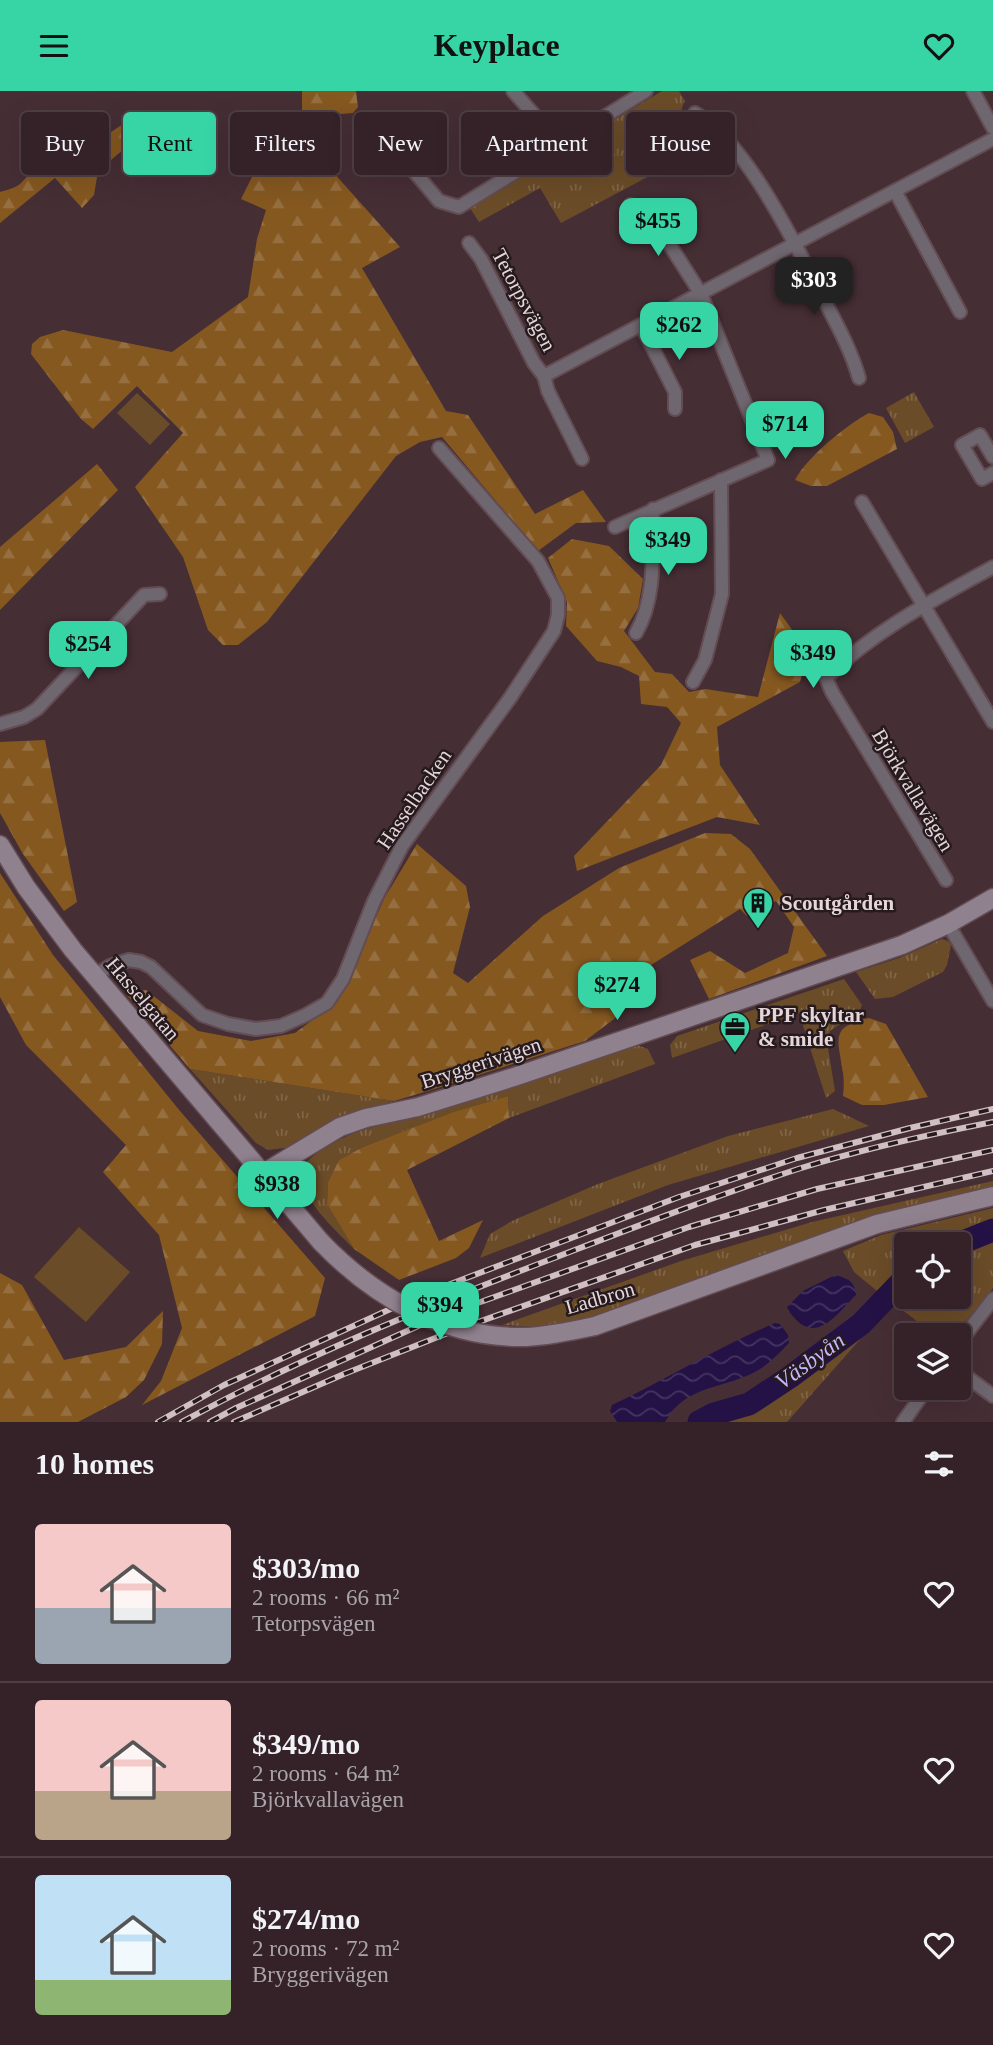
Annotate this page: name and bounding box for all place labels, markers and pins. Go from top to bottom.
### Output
pin: $455 [617,199,699,258]
pin: $303 [773,257,855,317]
pin: $262 [638,303,720,362]
pin: $714 [744,401,826,461]
pin: $349 [627,517,709,577]
pin: $254 [47,621,129,681]
pin: $349 [772,631,854,690]
building icon: Scoutgården [741,886,775,930]
place label: Scoutgården [781,891,894,915]
pin: $274 [576,963,658,1022]
place label: PPF skyltar & smide [758,1003,864,1051]
office icon: PPF skyltar & smide [718,1010,752,1054]
pin: $938 [236,1161,318,1221]
pin: $394 [399,1283,481,1342]

